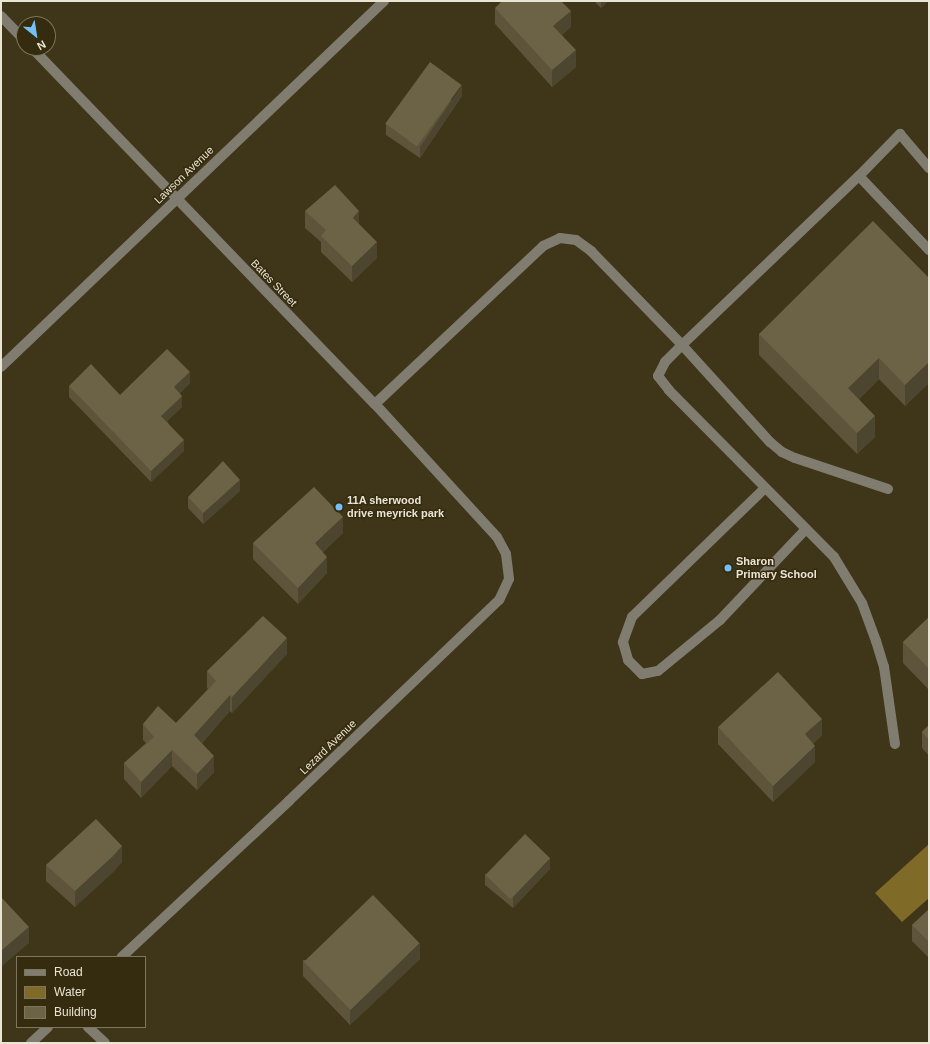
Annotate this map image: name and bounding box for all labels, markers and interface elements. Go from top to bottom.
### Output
north arrow [16,16,56,56]
text: N [35,38,48,53]
street label: Lawson Avenue [151,143,217,207]
street label: Bates Street [248,257,300,309]
place label: 11A sherwood drive meyrick park [347,494,444,520]
marker: 11A sherwood drive meyrick park [334,502,344,512]
place label: Sharon Primary School [736,555,817,581]
marker: Sharon Primary School [723,563,733,573]
street label: Lezard Avenue [297,717,359,777]
legend [16,956,146,1028]
text: Road [54,965,83,979]
text: Water [54,985,86,999]
text: Building [54,1005,97,1019]

